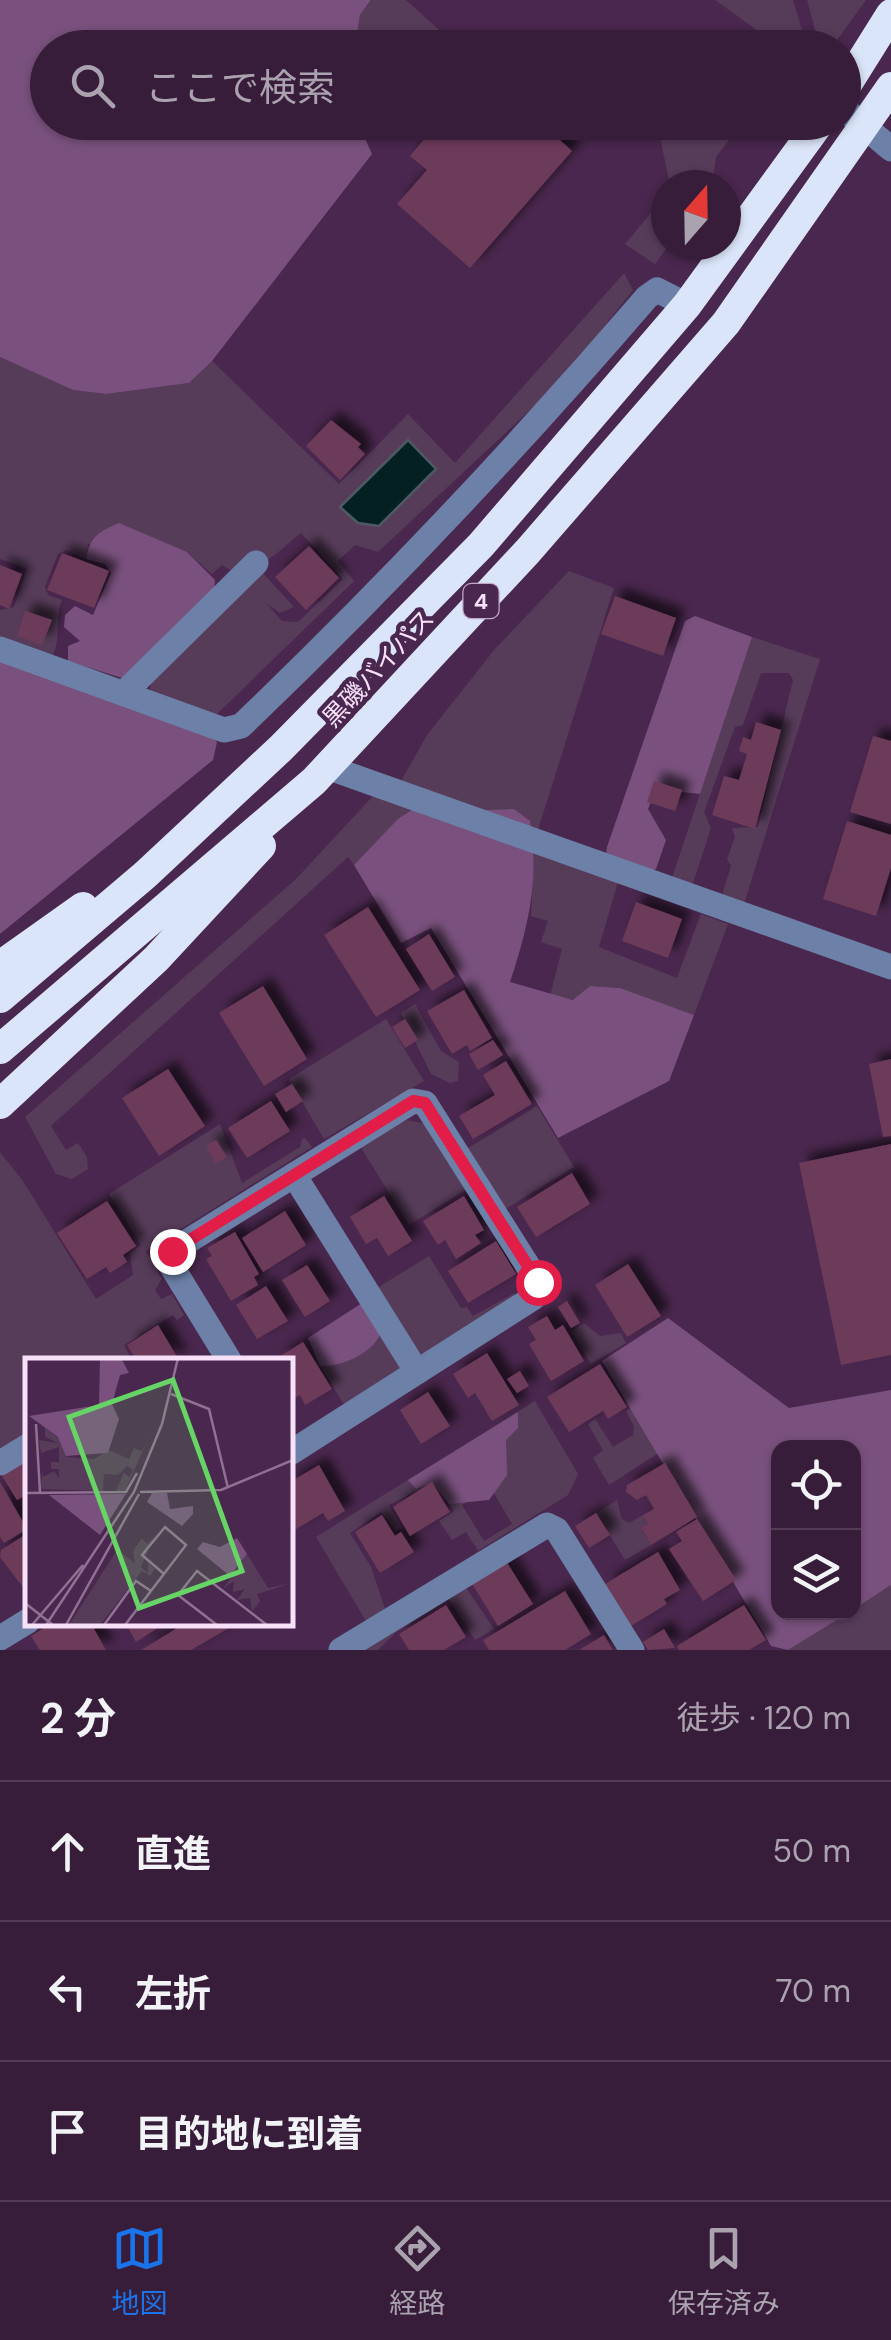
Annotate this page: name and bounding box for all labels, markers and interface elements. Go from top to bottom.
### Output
search box [30,30,861,140]
icon: search [65,58,120,113]
text: ここで検索 [145,63,335,113]
north arrow [651,170,741,260]
road number: 4 [464,584,498,618]
street label: 黒磯バイパス [315,602,441,734]
route end [150,1229,196,1275]
route start [516,1260,562,1306]
inset map [25,1358,292,1625]
map controls [771,1440,861,1620]
button: locate [771,1440,861,1530]
button: layers [771,1530,861,1620]
text: 2 分 [40,1691,116,1746]
text: 徒歩 · 120 m [677,1697,851,1739]
icon: ahead [40,1824,95,1879]
text: 直進 [135,1829,211,1879]
text: 50 m [773,1830,851,1872]
icon: left [40,1964,95,2019]
text: 左折 [135,1969,211,2019]
text: 70 m [775,1970,851,2012]
icon: arrive [40,2104,95,2159]
text: 目的地に到着 [135,2109,363,2159]
tab: 地図 [111,2221,167,2322]
tab: 経路 [389,2221,446,2322]
tab: 保存済み [668,2221,780,2322]

